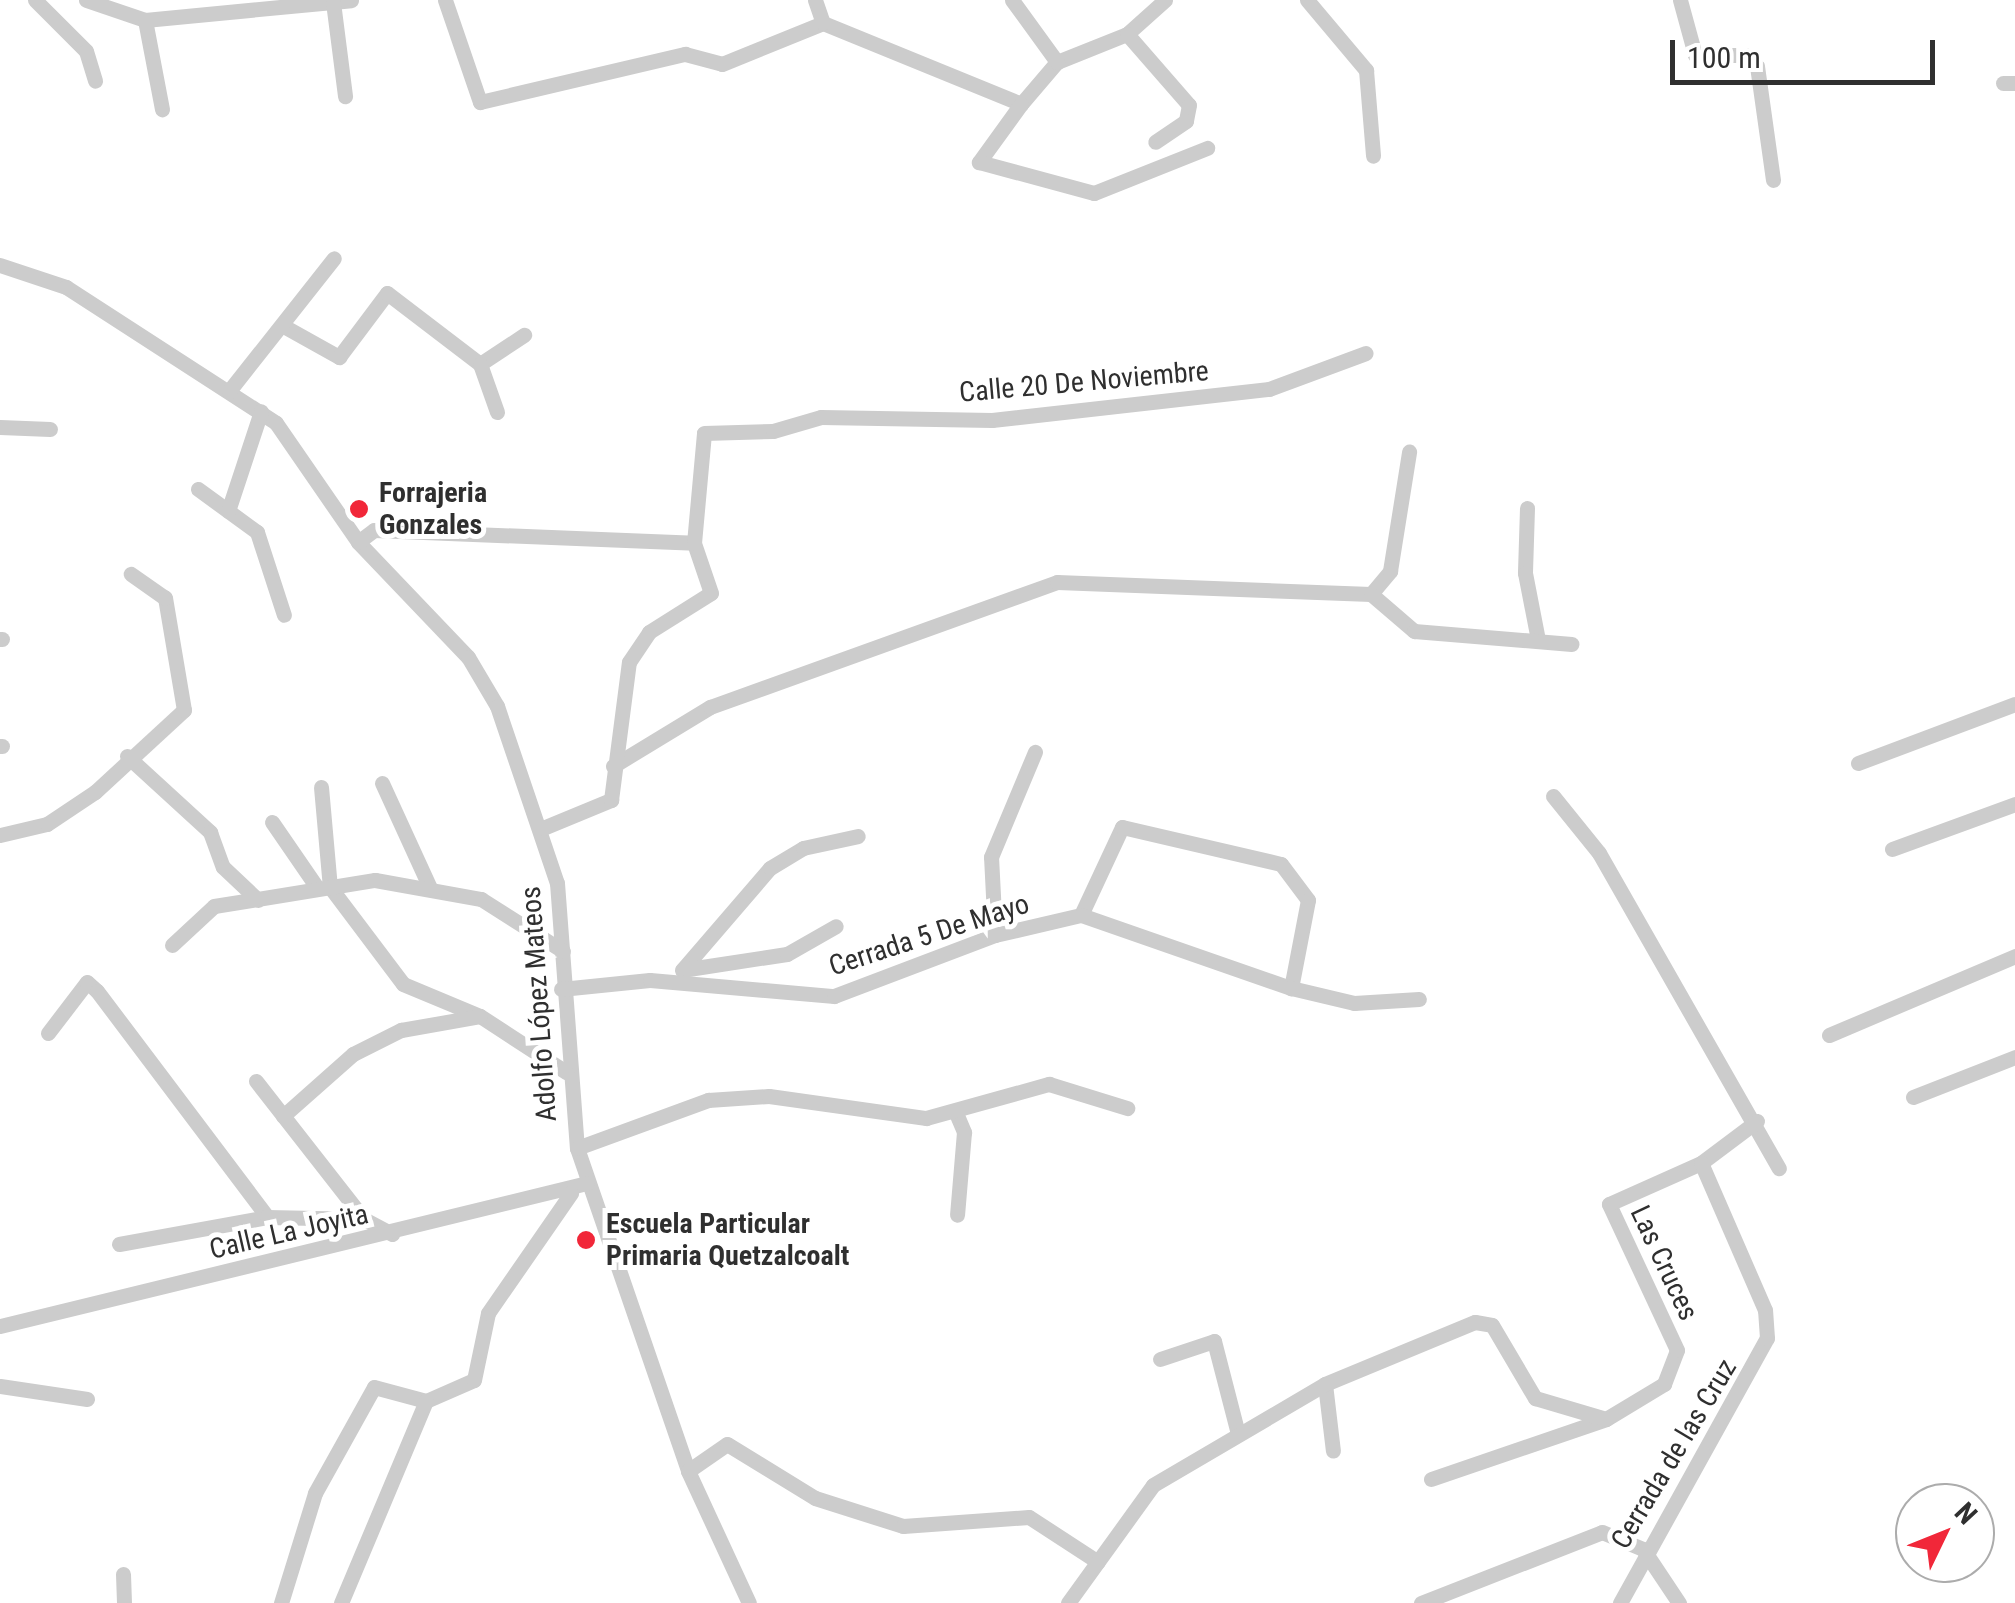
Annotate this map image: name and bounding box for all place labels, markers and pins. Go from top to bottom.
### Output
place label: Forrajeria Gonzales [379,476,487,542]
marker: Forrajeria Gonzales [348,498,370,520]
place label: Escuela Particular Primaria Quetzalcoalt [606,1207,849,1273]
marker: Escuela Particular Primaria Quetzalcoalt [575,1229,597,1251]

